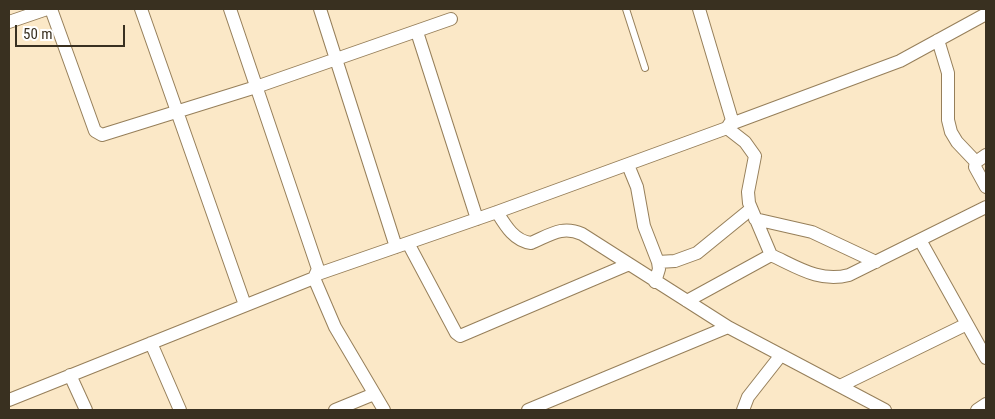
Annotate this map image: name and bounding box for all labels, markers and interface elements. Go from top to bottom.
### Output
scale bar [18,15,128,47]
text: 50 m [23,25,53,43]

